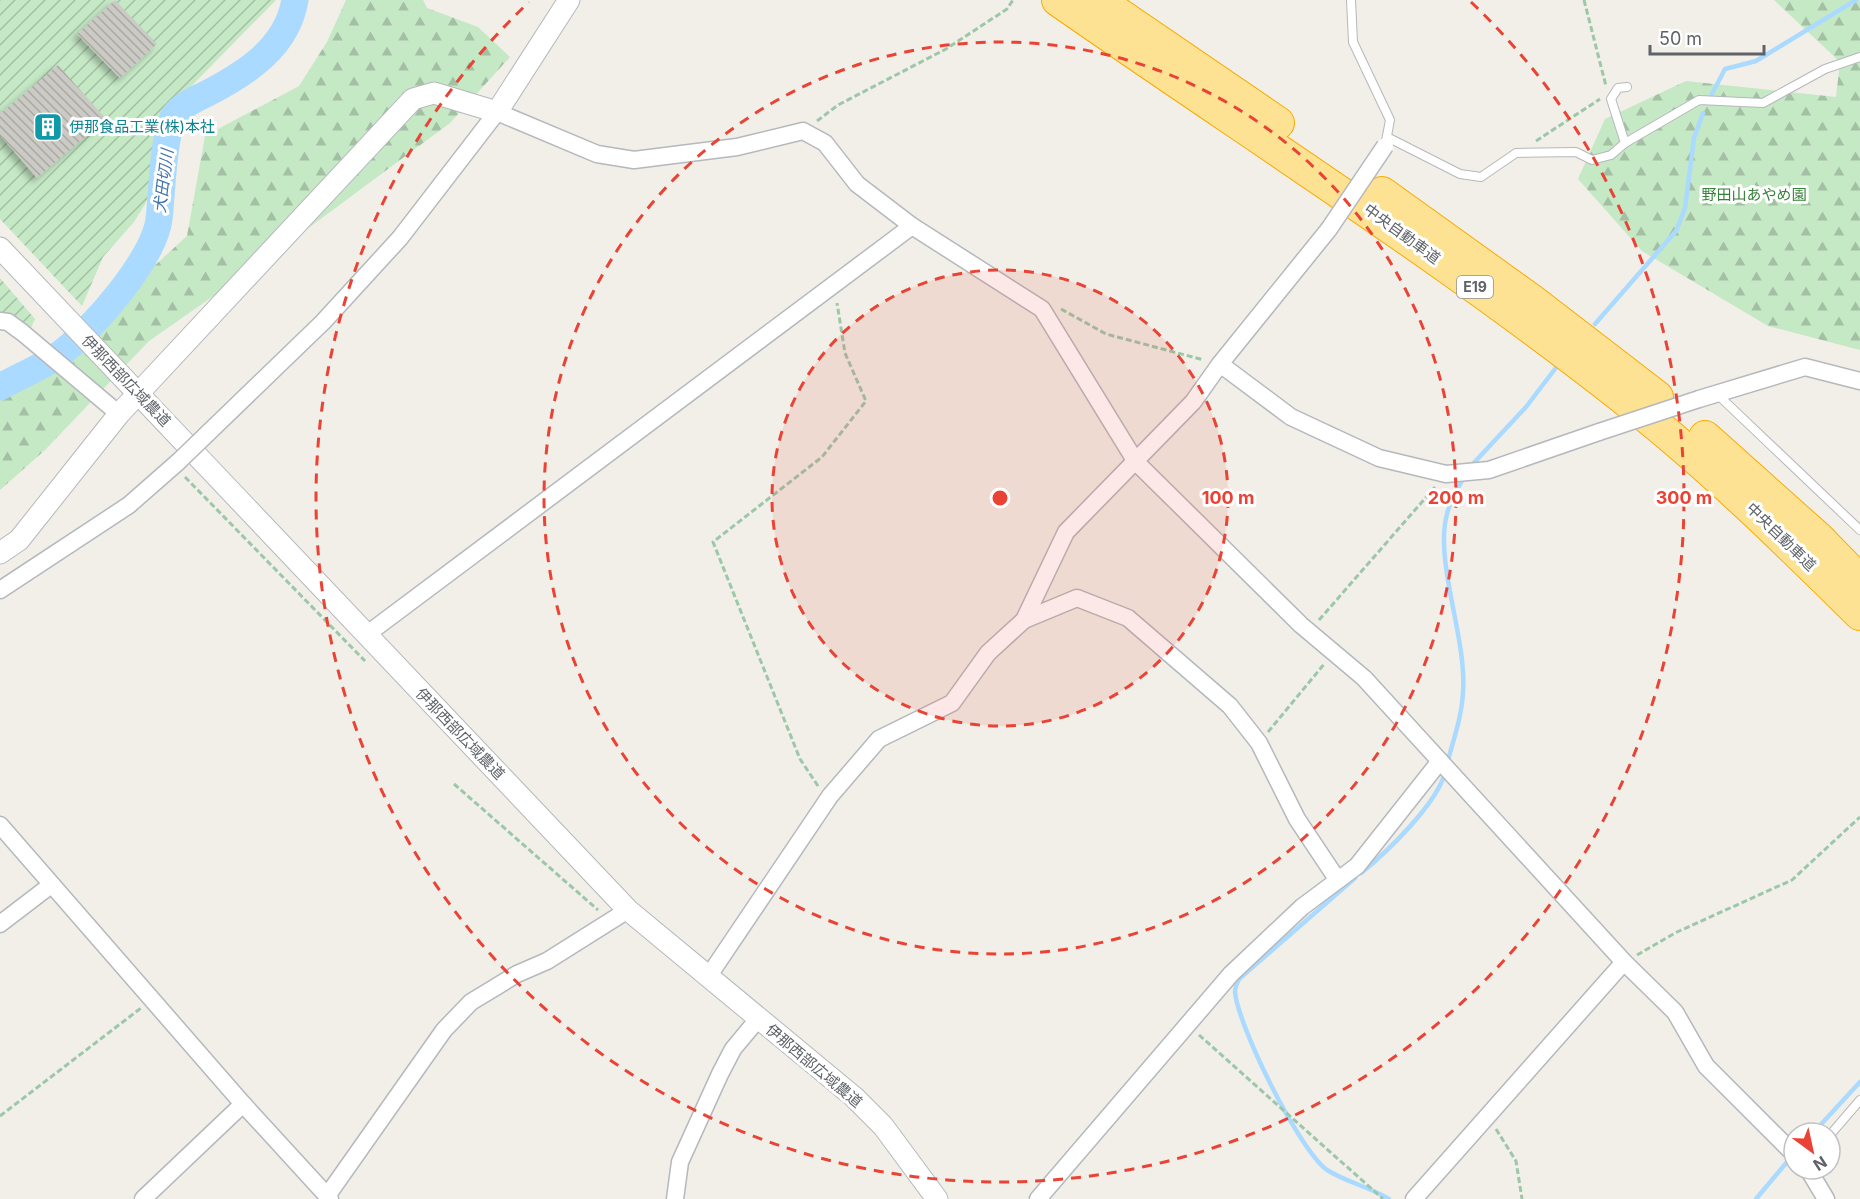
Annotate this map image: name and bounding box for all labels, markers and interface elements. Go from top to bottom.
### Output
scale bar [1650,18,1764,56]
text: 50 m [1659,28,1702,49]
building icon: 伊那食品工業(株)本社 [32,111,64,143]
place label: 伊那食品工業(株)本社 [69,117,215,136]
water label: 犬田切川 [149,146,177,214]
park label: 野田山あやめ園 [1701,185,1807,204]
street label: 中央自動車道 [1360,199,1444,268]
road number: E19 [1457,276,1493,298]
street label: 伊那西部広域農道 [78,331,175,430]
text: 100 m [1202,487,1254,508]
text: 200 m [1428,487,1484,508]
text: 300 m [1656,487,1712,508]
centre of rings [990,488,1010,508]
street label: 中央自動車道 [1742,499,1820,575]
street label: 伊那西部広域農道 [412,684,509,783]
street label: 伊那西部広域農道 [762,1020,866,1111]
north arrow [1782,1121,1842,1181]
text: N [1810,1152,1831,1175]

